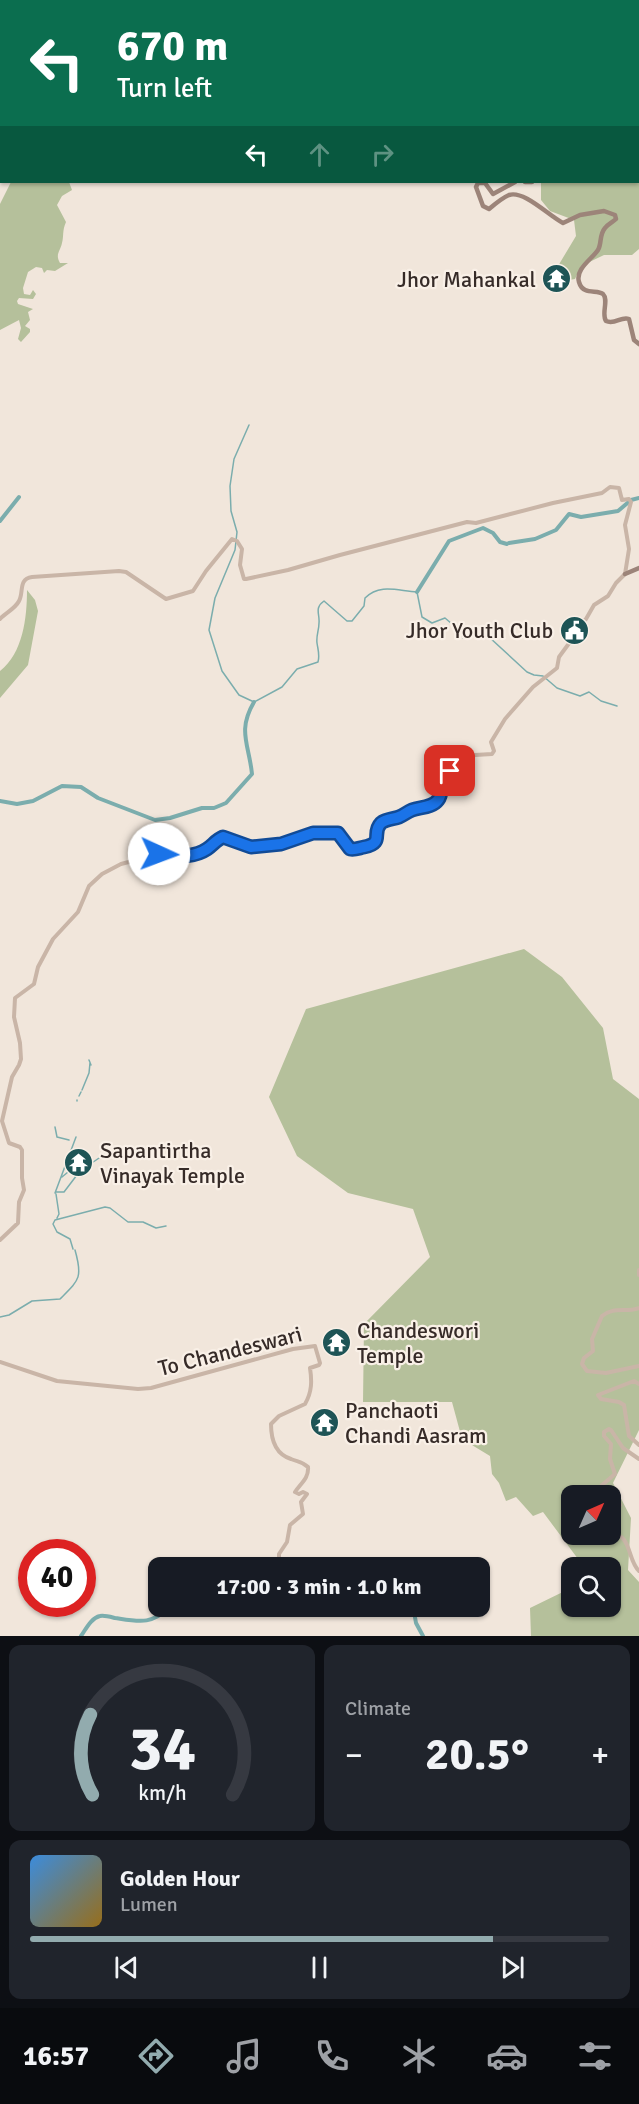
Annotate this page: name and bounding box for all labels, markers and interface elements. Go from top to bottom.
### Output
text: 670 m [117,21,228,72]
icon: left [18,24,96,102]
text: Turn left [117,72,212,105]
icon: left [240,138,273,171]
icon: ahead [303,138,336,171]
icon: right [366,138,399,171]
temple icon: Jhor Mahankal [541,263,573,295]
place label: Jhor Mahankal [397,266,536,293]
public building icon: Jhor Youth Club [558,614,590,646]
place label: Jhor Youth Club [406,617,553,644]
pin [424,745,475,796]
icon: arrive [433,754,466,787]
position arrow [127,822,191,886]
place label: Sapantirtha Vinayak Temple [100,1137,245,1189]
temple icon: Sapantirtha Vinayak Temple [63,1147,95,1179]
place label: Chandeswori Temple [357,1317,479,1369]
street label: To Chandeswari [155,1320,305,1382]
temple icon: Chandeswori Temple [320,1327,352,1359]
place label: Panchaoti Chandi Aasram [345,1397,487,1449]
temple icon: Panchaoti Chandi Aasram [308,1407,340,1439]
north arrow [561,1485,621,1545]
map controls [561,1485,621,1617]
speed limit sign: 40 [18,1539,96,1617]
button: search [561,1557,621,1617]
text: 17:00 · 3 min · 1.0 km [216,1573,422,1600]
text: Climate [345,1696,411,1721]
text: 34 [128,1710,196,1787]
text: 20.5° [425,1727,529,1782]
text: − [345,1735,363,1776]
text: + [591,1735,609,1776]
text: km/h [138,1780,186,1806]
text: Golden Hour [120,1865,240,1892]
text: Lumen [120,1892,178,1917]
icon: previous [110,1951,143,1984]
icon: pause [303,1951,336,1984]
icon: next [496,1951,529,1984]
icon: directions [135,2035,177,2077]
icon: music [223,2035,265,2077]
icon: phone [311,2035,353,2077]
icon: climate [398,2035,440,2077]
icon: car [486,2035,528,2077]
icon: filters [574,2035,616,2077]
text: 16:57 [23,2040,89,2073]

